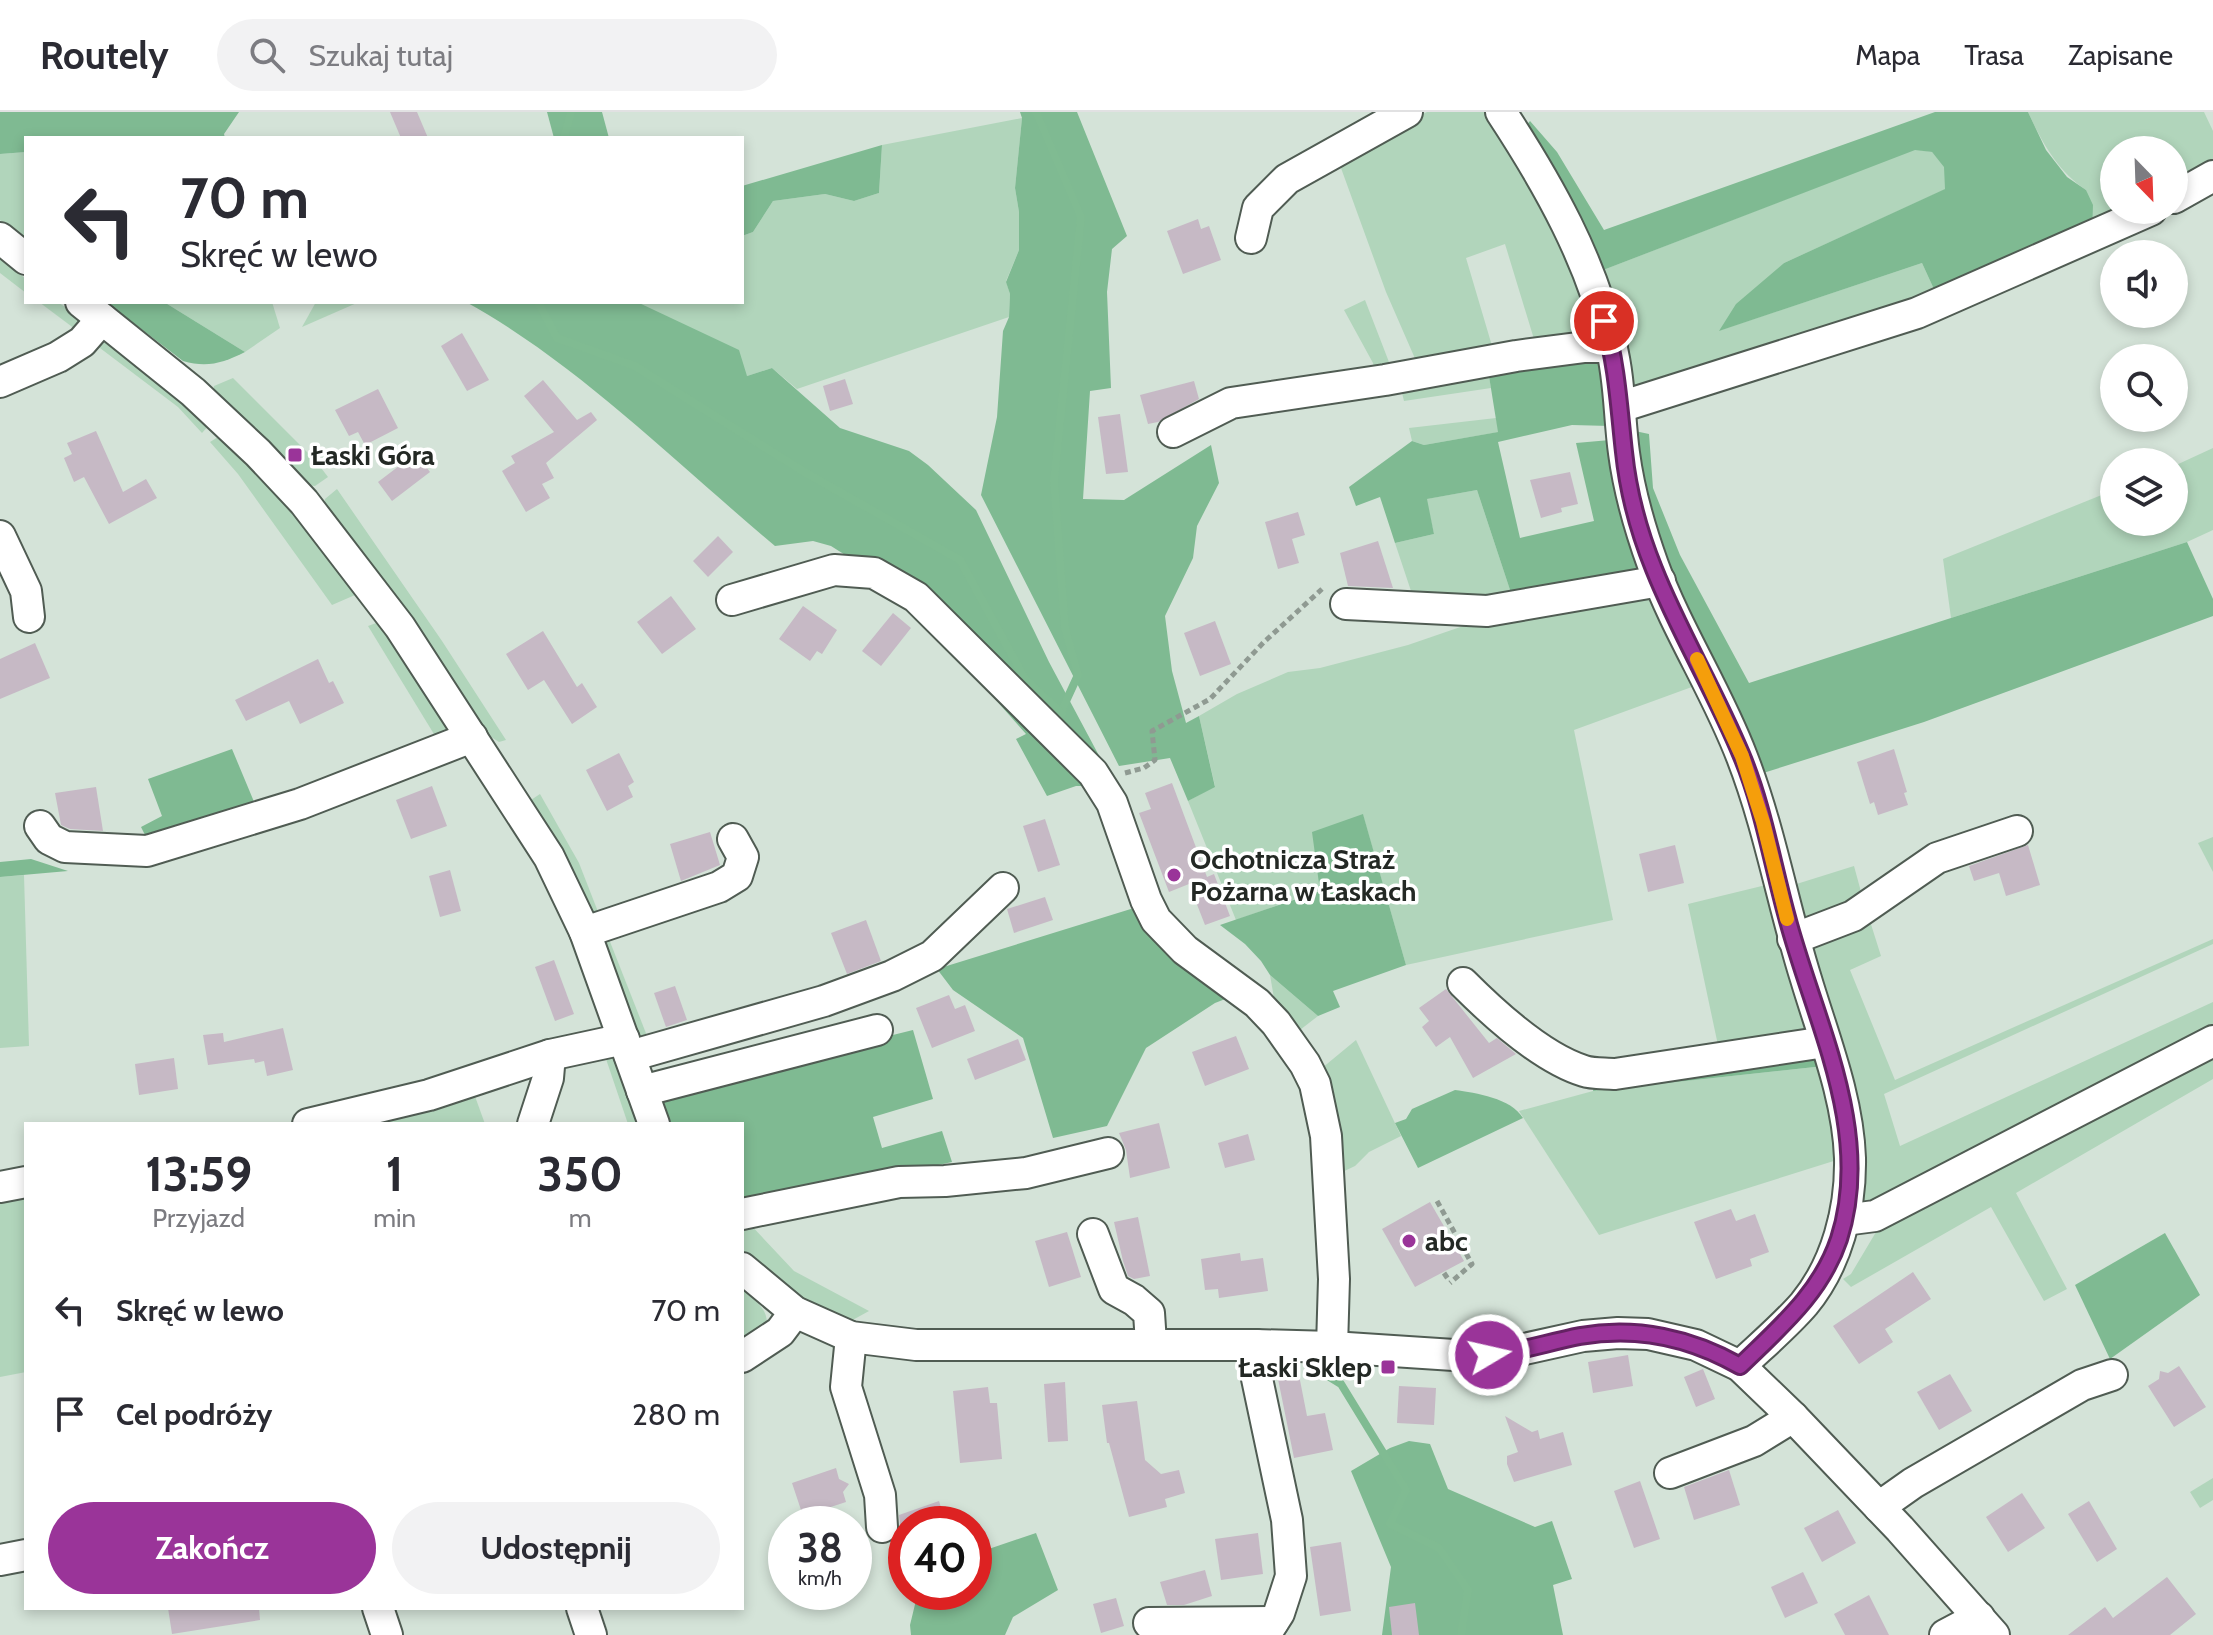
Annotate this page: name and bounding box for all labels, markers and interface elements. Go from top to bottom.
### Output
search box [217,19,777,91]
text: Routely [40,32,169,79]
icon: search [245,33,289,77]
text: Szukaj tutaj [309,37,453,74]
text: Mapa [1855,38,1920,72]
text: Trasa [1964,38,2024,72]
text: Zapisane [2068,38,2173,72]
north arrow [2100,136,2188,224]
map controls [2100,136,2188,536]
text: 70 m [180,164,309,232]
icon: left [48,168,152,272]
text: Skręć w lewo [180,232,378,276]
button: sound [2100,240,2188,328]
pin [1570,287,1638,355]
icon: arrive [1582,299,1626,343]
button: search [2100,344,2188,432]
place label: Łaski Góra [311,438,435,472]
marker: Łaski Góra [286,446,304,464]
button: layers [2100,448,2188,536]
place label: Ochotnicza Straż Pożarna w Łaskach [1190,842,1416,908]
marker: Ochotnicza Straż Pożarna w Łaskach [1165,866,1183,884]
text: 13:59 [145,1145,252,1203]
text: 1 [386,1145,404,1203]
text: 350 [537,1145,623,1203]
text: Przyjazd [152,1202,245,1234]
text: min [373,1202,416,1234]
text: m [569,1202,591,1234]
place label: abc [1425,1224,1468,1258]
marker: abc [1400,1232,1418,1250]
icon: left [48,1288,92,1332]
text: Skręć w lewo [116,1292,284,1329]
text: 70 m [651,1292,720,1329]
position arrow [1447,1313,1531,1397]
place label: Łaski Sklep [1238,1350,1372,1384]
marker: Łaski Sklep [1379,1358,1397,1376]
icon: arrive [48,1392,92,1436]
text: Cel podróży [116,1396,272,1433]
text: 280 m [632,1396,720,1433]
button: Zakończ [48,1502,376,1594]
button: Udostępnij [392,1502,720,1594]
speed limit sign: 40 [888,1506,992,1610]
text: 38 [797,1523,843,1572]
text: km/h [798,1566,842,1590]

